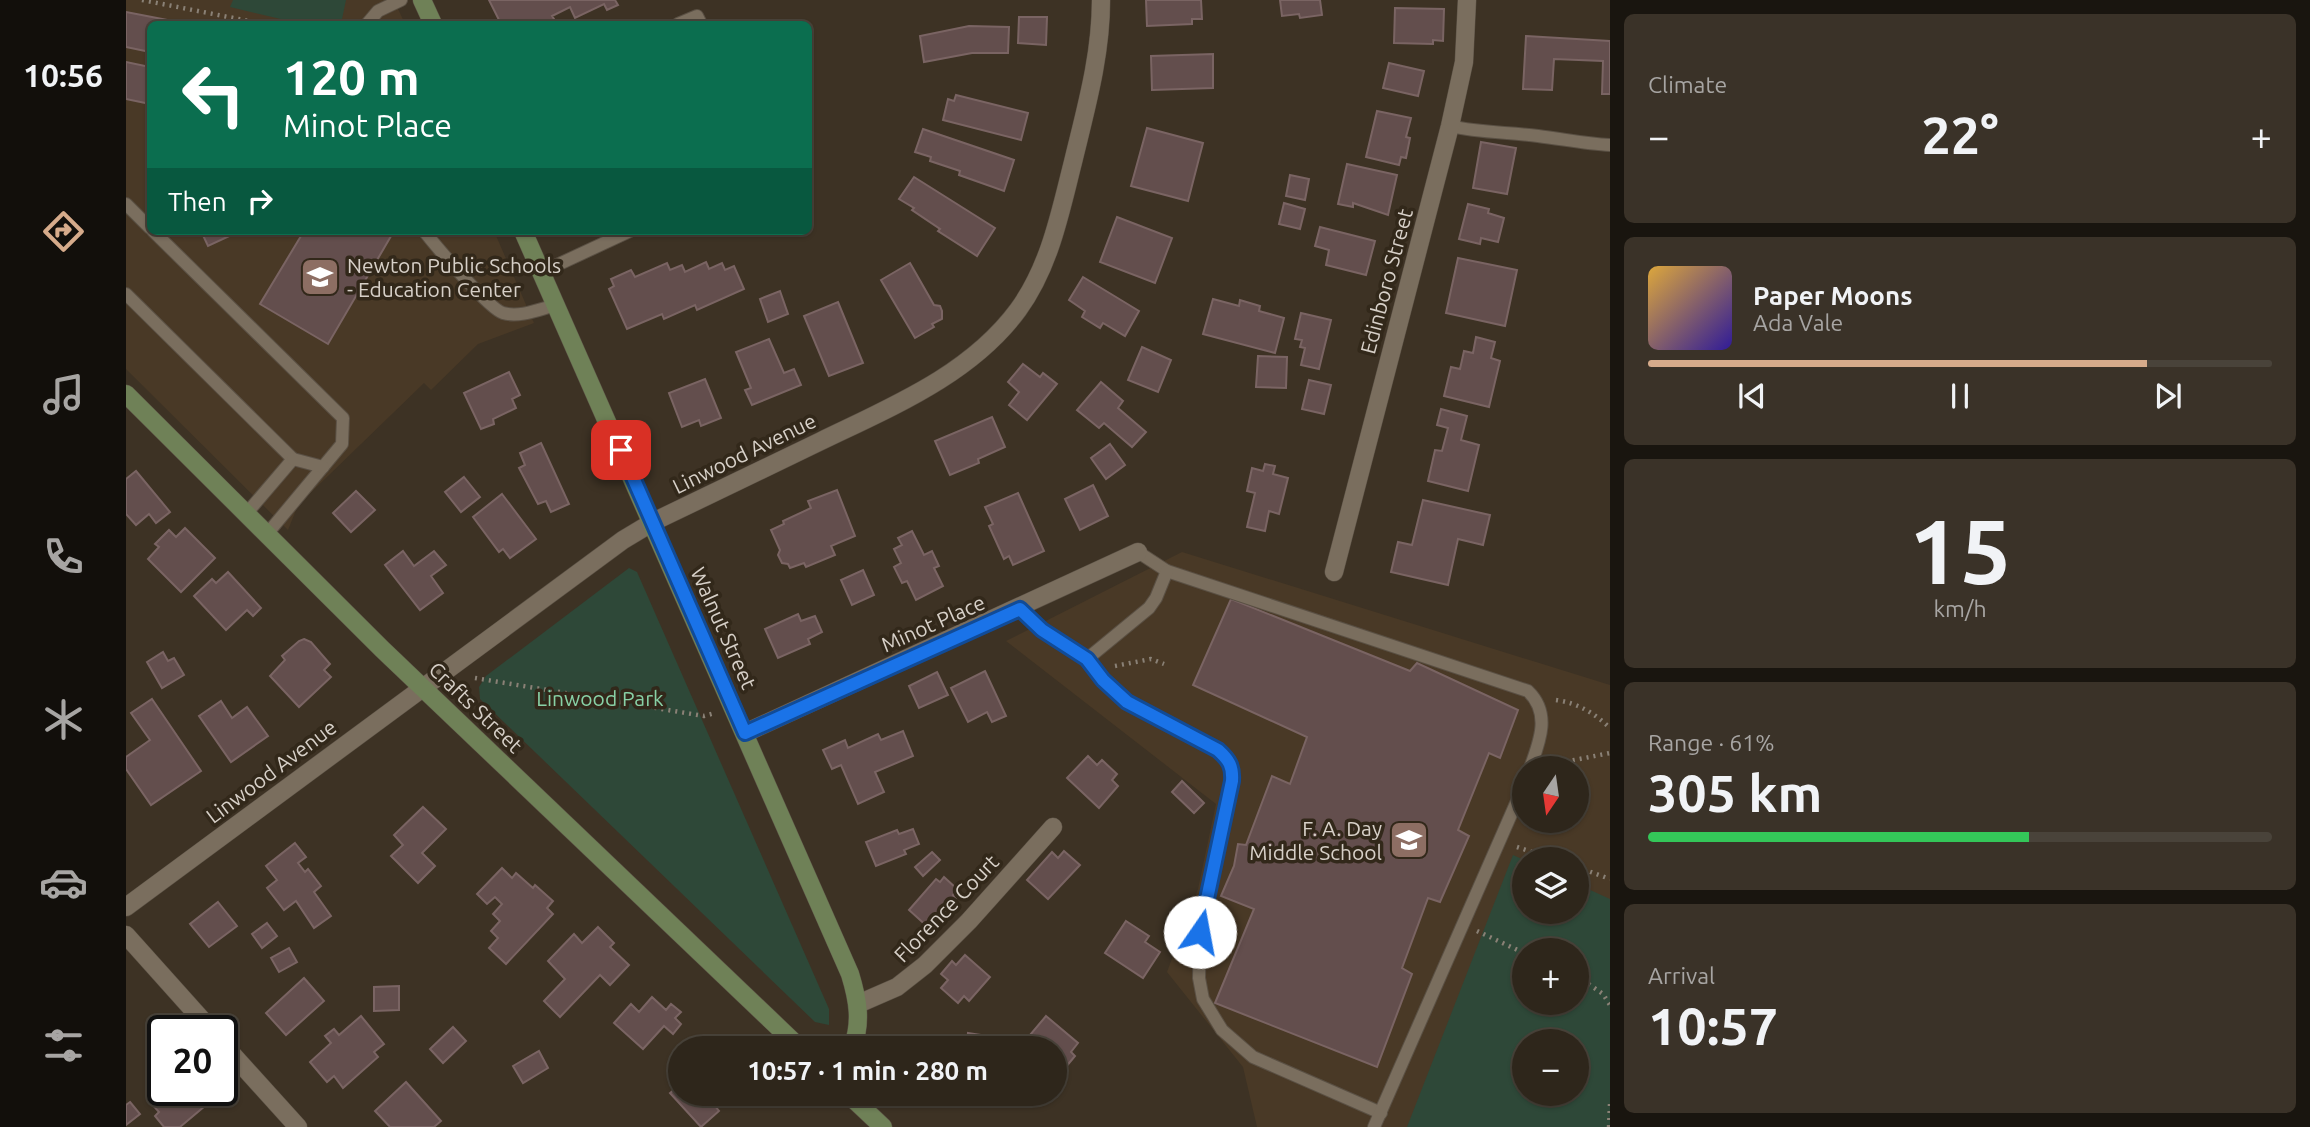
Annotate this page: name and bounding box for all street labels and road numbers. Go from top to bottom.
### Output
street label: Edinboro Street [1355,206,1417,356]
street label: Linwood Avenue [668,408,820,498]
street label: Walnut Street [686,563,762,693]
street label: Minot Place [877,589,989,657]
street label: Crafts Street [424,657,528,757]
street label: Linwood Avenue [201,714,341,828]
street label: Florence Court [889,849,1003,967]

